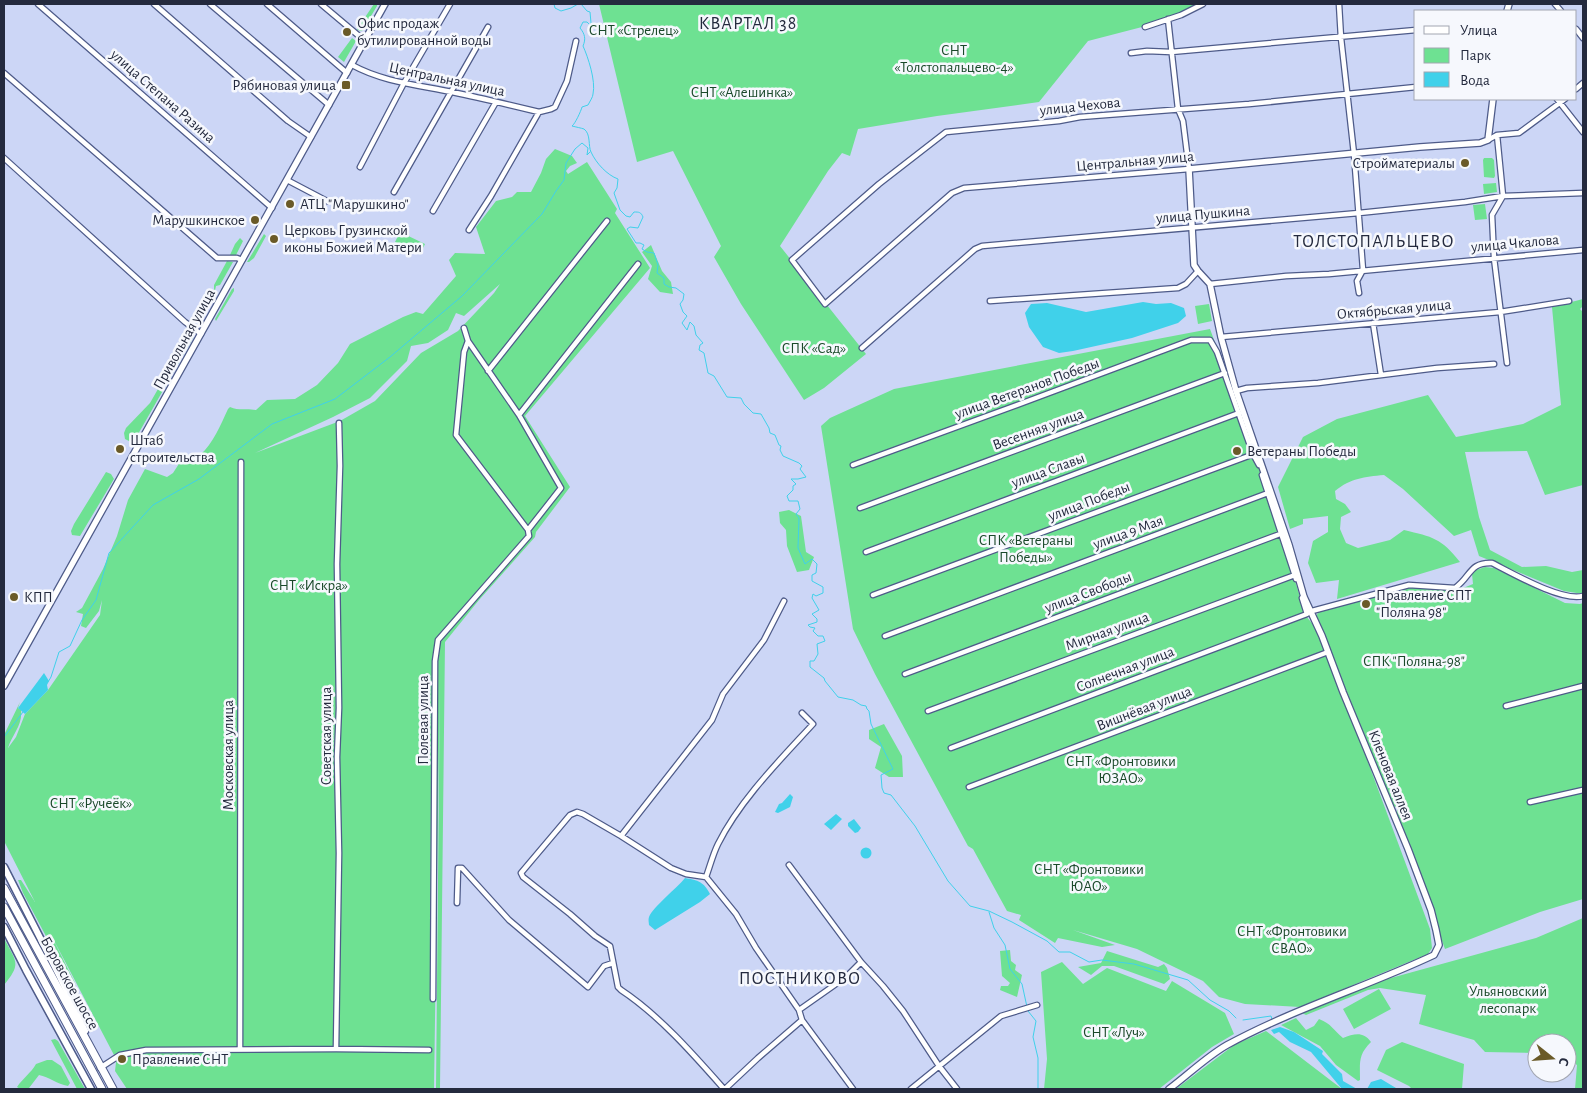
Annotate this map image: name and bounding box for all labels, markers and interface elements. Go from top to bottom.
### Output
legend [1414,10,1577,100]
district label: КВАРТАЛ 38 [699,15,797,33]
place label: Офис продаж бутилированной воды [357,16,491,48]
park label: СНТ «Стрелец» [589,23,679,38]
text: Улица [1460,23,1497,38]
marker: Офис продаж бутилированной воды [341,26,353,38]
park label: СНТ «Толстопальцево-4» [894,43,1014,75]
street label: улица Степана Разина [107,46,218,146]
text: Парк [1460,48,1491,63]
street label: Центральная улица [388,60,506,99]
text: Вода [1460,73,1490,88]
place label: Рябиновая улица [232,78,336,93]
marker: Рябиновая улица [340,79,352,91]
park label: СНТ «Алешинка» [691,85,793,100]
street label: улица Чехова [1038,95,1121,118]
street label: Центральная улица [1076,149,1195,174]
place label: Стройматериалы [1353,156,1455,171]
marker: Стройматериалы [1459,157,1471,169]
place label: АТЦ "Марушкино" [300,197,409,212]
marker: АТЦ "Марушкино" [284,198,296,210]
street label: улица Пушкина [1155,203,1251,226]
place label: Марушкинское [152,213,245,228]
marker: Марушкинское [249,214,261,226]
place label: Церковь Грузинской иконы Божией Матери [284,223,422,255]
street label: улица Чкалова [1469,232,1560,255]
marker: Церковь Грузинской иконы Божией Матери [268,233,280,245]
district label: ТОЛСТОПАЛЬЦЕВО [1293,233,1455,251]
street label: Привольная улица [151,286,218,392]
street label: Октябрьская улица [1336,297,1452,322]
park label: СПК «Сад» [782,341,846,356]
street label: улица Ветеранов Победы [952,355,1101,422]
street label: Весенняя улица [991,406,1086,453]
place label: Штаб строительства [130,433,215,465]
marker: Штаб строительства [114,443,126,455]
place label: Ветераны Победы [1247,444,1356,459]
marker: Ветераны Победы [1231,445,1243,457]
street label: улица Славы [1009,450,1087,491]
street label: улица Победы [1045,479,1132,524]
street label: улица 9 Мая [1090,513,1165,552]
park label: СПК «Ветераны Победы» [979,533,1073,565]
street label: улица Свободы [1042,569,1134,616]
park label: СНТ «Искра» [270,578,348,593]
place label: Правление СПТ "Поляна 98" [1376,588,1472,620]
place label: КПП [24,590,53,605]
marker: КПП [8,591,20,603]
marker: Правление СПТ "Поляна 98" [1360,598,1372,610]
street label: Мирная улица [1064,609,1151,653]
street label: Солнечная улица [1074,644,1176,695]
park label: СПК "Поляна-98" [1363,654,1465,669]
street label: Полевая улица [416,675,431,765]
street label: Вишнёвая улица [1095,683,1194,733]
street label: Советская улица [319,686,334,785]
street label: Московская улица [221,700,236,810]
street label: Кленовая аллея [1366,728,1415,822]
park label: СНТ «Фронтовики ЮЗАО» [1066,754,1176,786]
park label: СНТ «Ручеёк» [50,796,132,811]
park label: СНТ «Фронтовики ЮАО» [1034,862,1144,894]
park label: СНТ «Фронтовики СВАО» [1237,924,1347,956]
street label: Боровское шоссе [38,934,101,1032]
district label: ПОСТНИКОВО [739,970,861,988]
park label: Ульяновский лесопарк [1469,984,1547,1016]
park label: СНТ «Луч» [1083,1025,1145,1040]
north arrow [1527,1033,1577,1083]
place label: Правление СНТ [132,1052,228,1067]
marker: Правление СНТ [116,1053,128,1065]
text: С [1556,1056,1571,1067]

